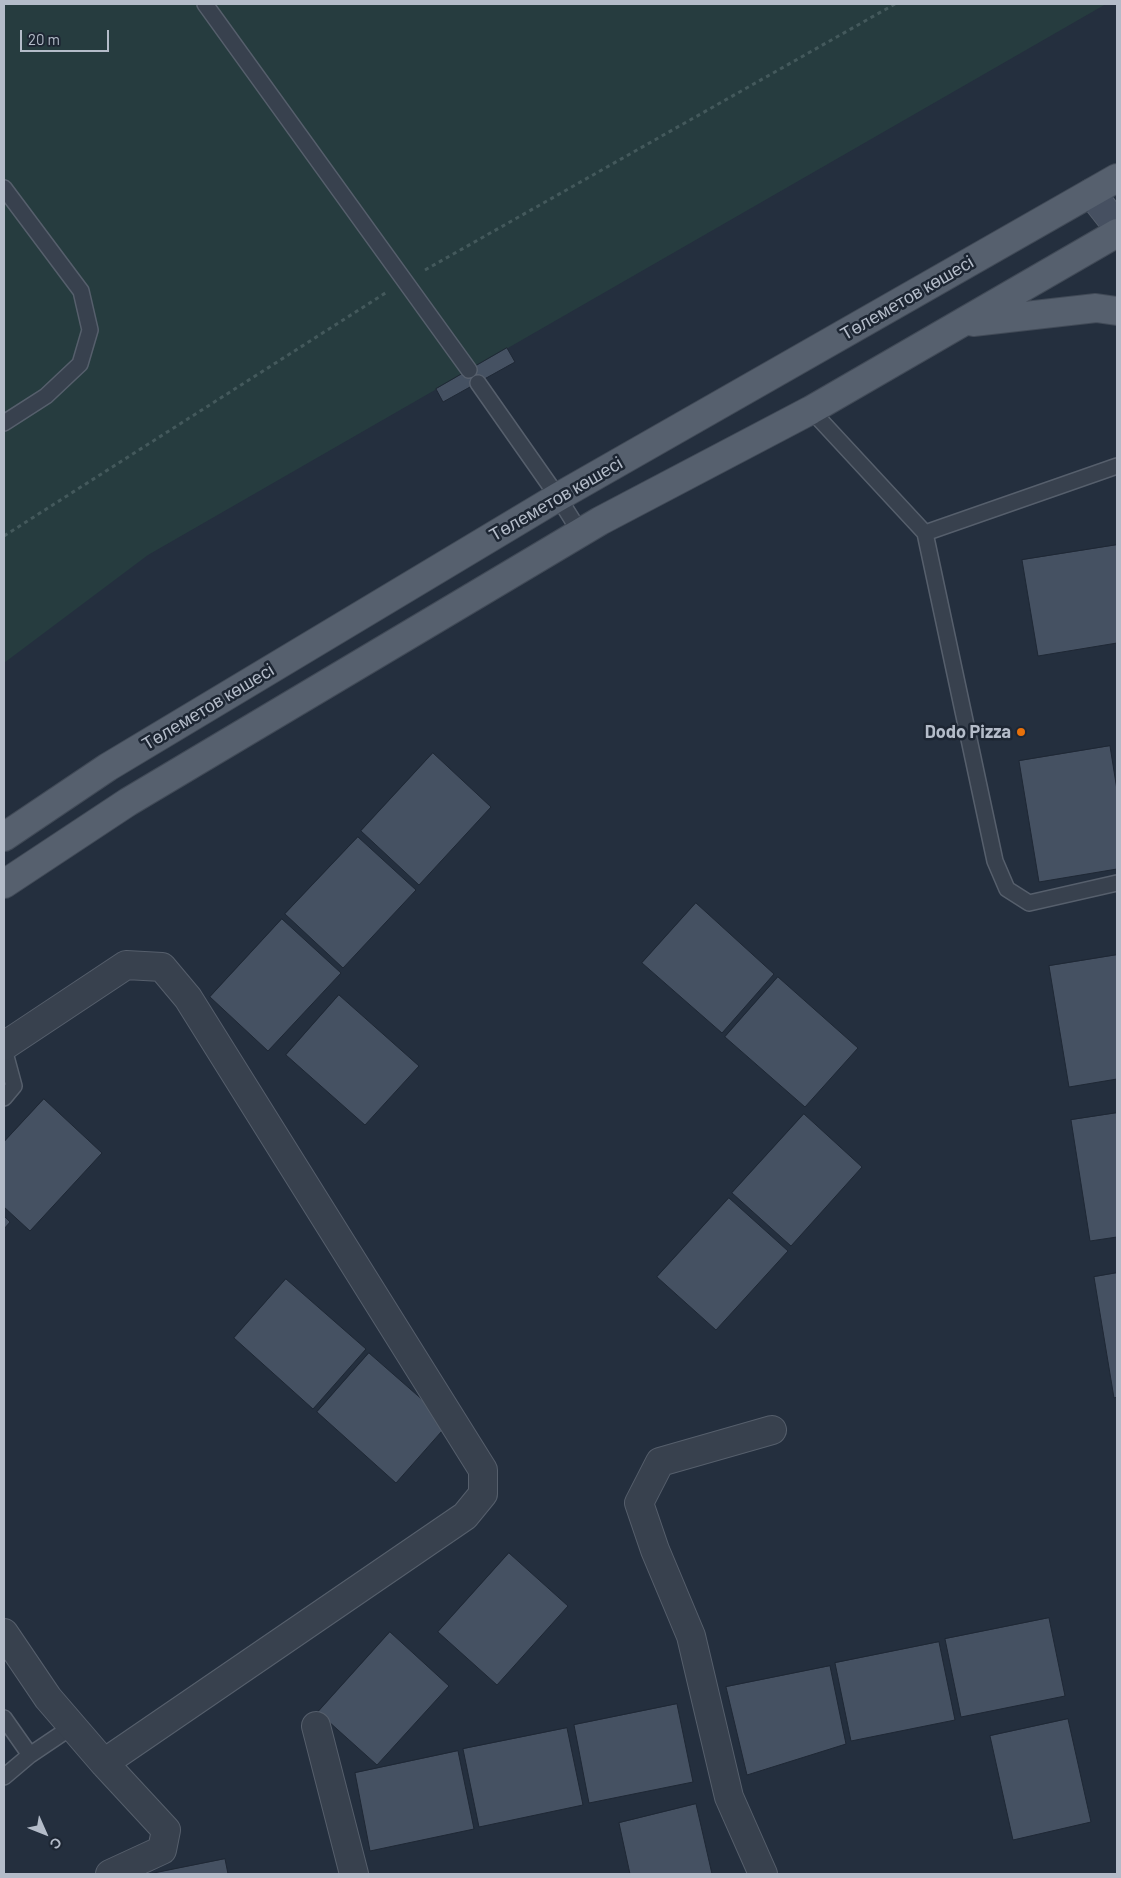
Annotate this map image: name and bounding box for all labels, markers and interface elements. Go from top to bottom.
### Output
scale bar [22,20,111,52]
text: 20 m [28,30,60,48]
street label: Төлеметов көшесі [837,251,977,345]
street label: Төлеметов көшесі [486,452,626,546]
street label: Төлеметов көшесі [138,659,278,755]
place label: Dodo Pizza [925,721,1011,743]
marker: Dodo Pizza [1015,726,1027,738]
north arrow [20,1808,70,1858]
text: С [47,1834,66,1853]

